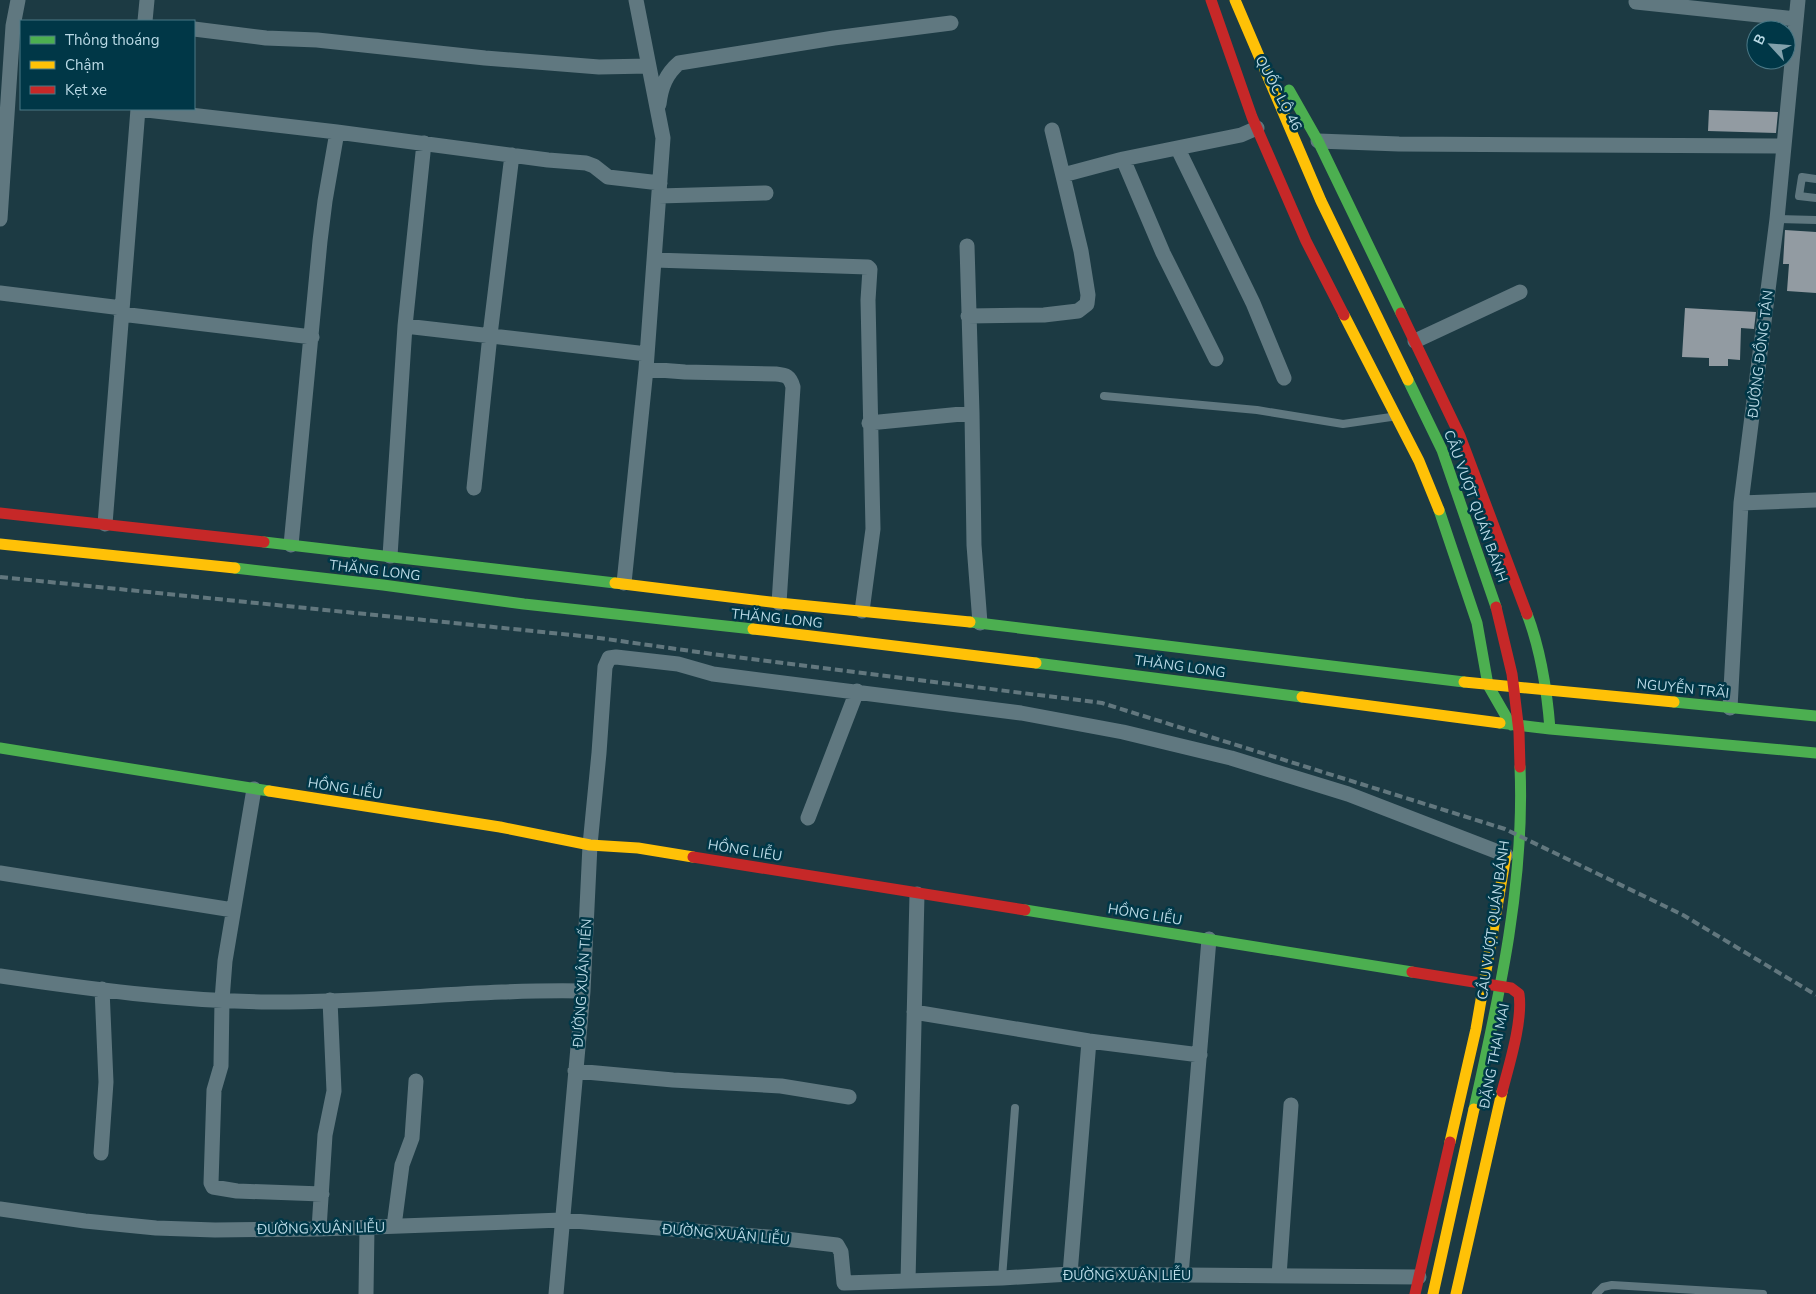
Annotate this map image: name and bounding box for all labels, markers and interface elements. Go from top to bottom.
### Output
legend [20,20,195,110]
north arrow [1746,20,1796,70]
text: Thông thoáng [65,30,159,50]
text: B [1749,31,1770,48]
street label: QUỐC LỘ 46 [1251,52,1307,134]
text: Chậm [65,55,104,75]
text: Kẹt xe [65,80,107,100]
street label: ĐƯỜNG ĐỒNG TÂN [1742,289,1778,420]
street label: CẦU VƯỢT QUÁN BÁNH [1439,427,1513,585]
street label: THĂNG LONG [328,555,422,586]
street label: THĂNG LONG [730,604,824,633]
street label: THĂNG LONG [1133,651,1227,682]
street label: NGUYỄN TRÃI [1636,673,1730,703]
street label: HỒNG LIỄU [306,772,384,804]
street label: HỒNG LIỄU [706,834,784,866]
street label: CẦU VƯỢT QUÁN BÁNH [1472,839,1514,1001]
street label: HỒNG LIỄU [1106,898,1184,930]
street label: ĐƯỜNG XUÂN TIẾN [567,918,596,1049]
street label: ĐẶNG THAI MAI [1475,1002,1514,1111]
street label: ĐƯỜNG XUÂN LIỄU [256,1217,385,1239]
street label: ĐƯỜNG XUÂN LIỄU [660,1218,791,1250]
street label: ĐƯỜNG XUÂN LIỄU [1062,1265,1191,1285]

